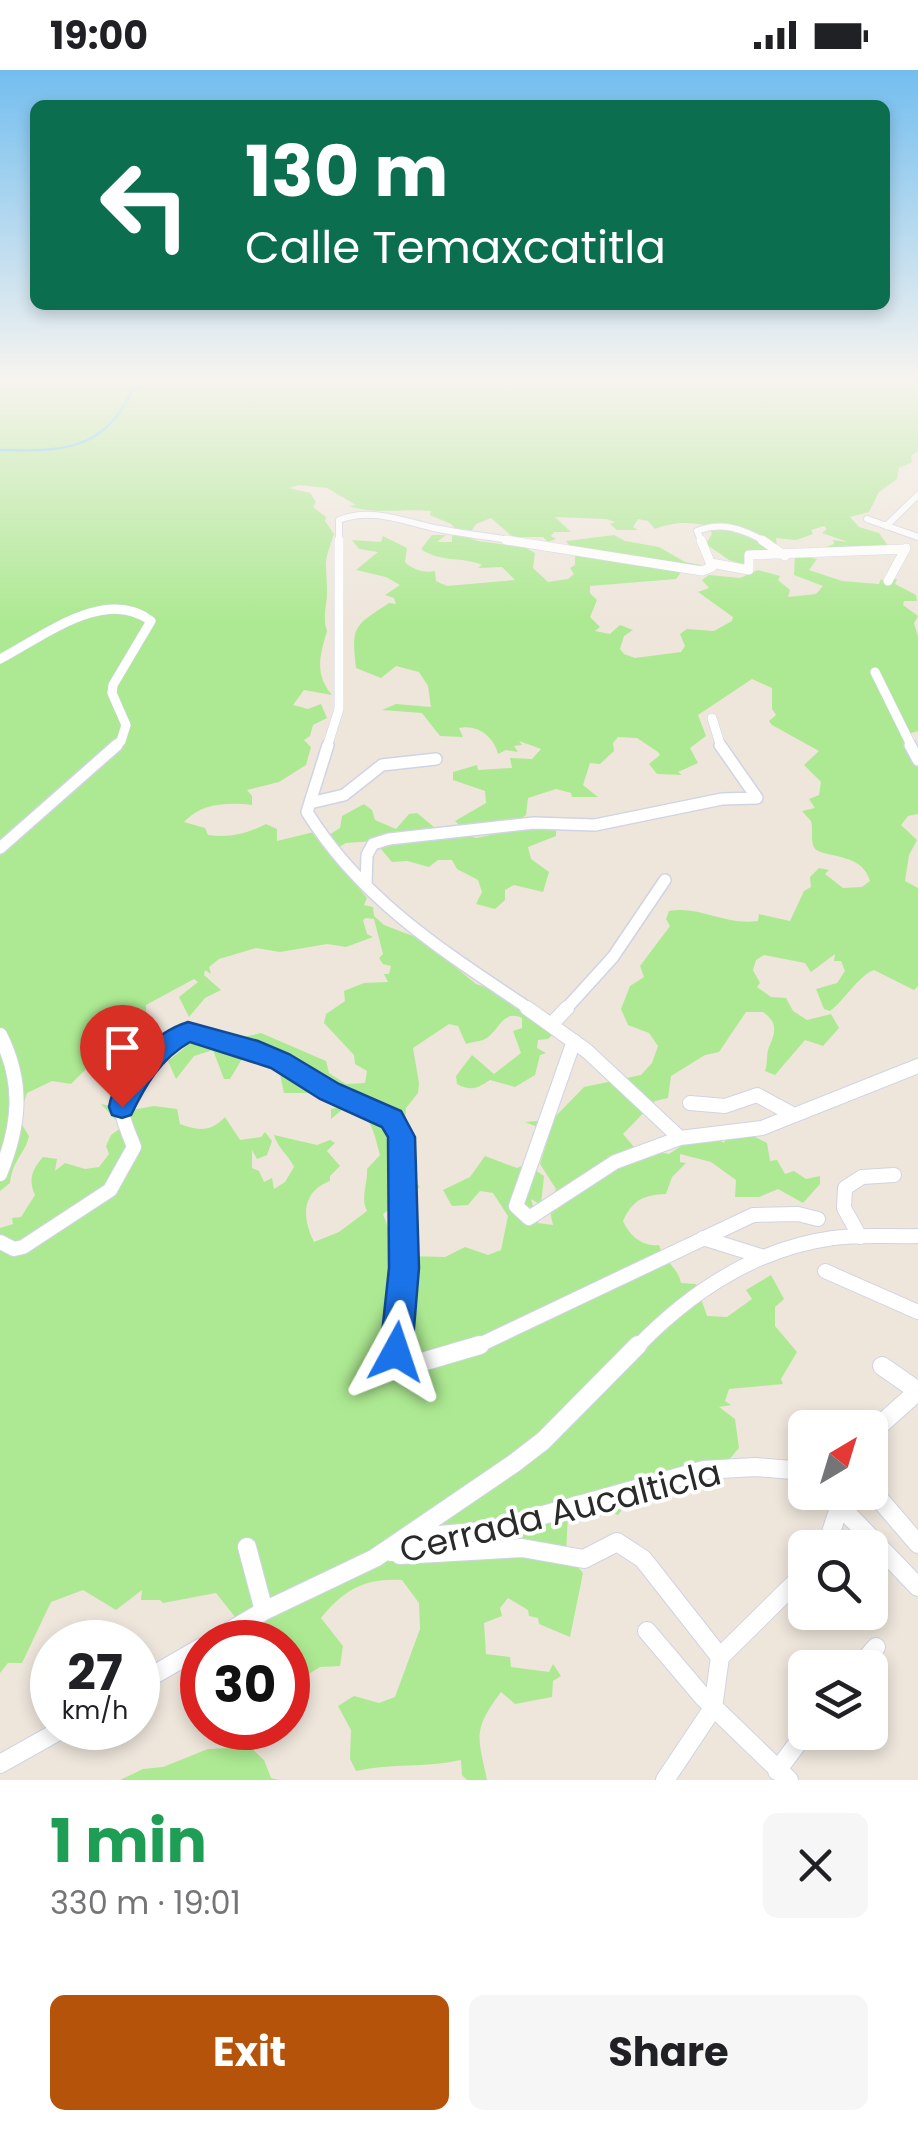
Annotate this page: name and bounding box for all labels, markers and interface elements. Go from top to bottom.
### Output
text: 19:00 [50,9,148,62]
text: 130 m [245,122,448,221]
icon: left [80,140,210,270]
text: Calle Temaxcatitla [245,216,666,279]
pin [80,1005,165,1108]
icon: arrive [95,1020,150,1075]
position arrow [344,1300,448,1404]
north arrow [788,1410,888,1510]
map controls [788,1410,888,1750]
street label: Cerrada Aucalticla [394,1447,726,1575]
button: search [788,1530,888,1630]
speed limit sign: 30 [180,1620,310,1750]
text: 27 [67,1637,123,1708]
button: layers [788,1650,888,1750]
text: km/h [62,1693,128,1728]
text: 1 min [50,1799,207,1883]
button: close [763,1813,868,1918]
text: 330 m · 19:01 [50,1880,241,1925]
button: Exit [50,1995,449,2110]
button: Share [469,1995,868,2110]

